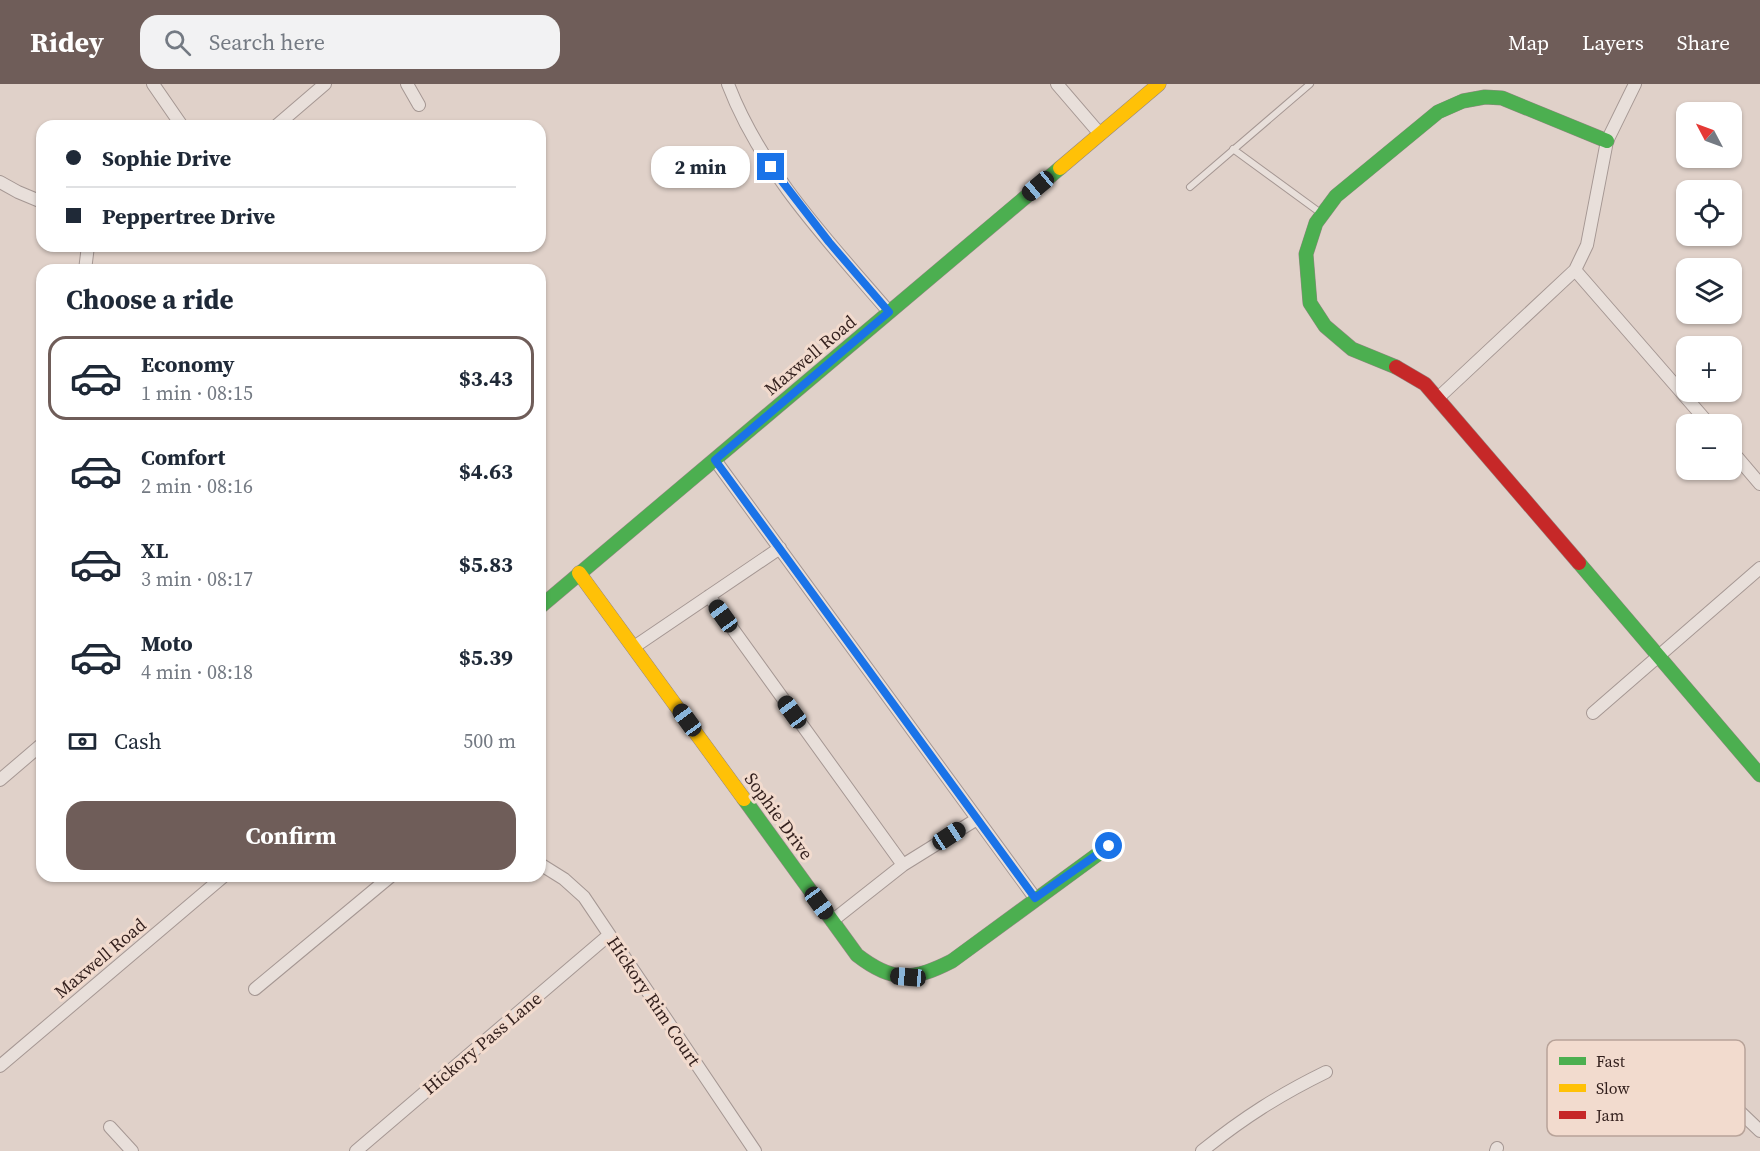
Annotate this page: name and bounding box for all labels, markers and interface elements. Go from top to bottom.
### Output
search box [140,15,560,69]
text: Ridey [30,23,104,61]
icon: search [161,26,194,59]
text: Search here [209,27,325,57]
text: Map [1508,28,1549,57]
text: Layers [1582,28,1644,57]
text: Share [1677,28,1730,57]
north arrow [1676,102,1742,168]
map controls [1676,102,1742,480]
text: Sophie Drive [102,143,231,173]
callout: 2 min [651,146,750,188]
text: 2 min [675,153,726,181]
route end [757,153,784,180]
car [1018,168,1058,204]
button: locate [1676,180,1742,246]
text: Peppertree Drive [102,201,275,231]
button: layers [1676,258,1742,324]
text: Choose a ride [66,281,234,318]
street label: Maxwell Road [759,309,861,401]
button: + [1676,336,1742,402]
text: Economy [141,349,235,379]
icon: car [69,351,123,405]
text: $3.43 [459,363,513,393]
text: 1 min · 08:15 [141,379,253,407]
button: − [1676,414,1742,480]
text: Comfort [141,442,225,472]
icon: car [69,444,123,498]
text: $4.63 [459,456,513,486]
text: 2 min · 08:16 [141,472,253,500]
text: XL [141,535,168,565]
icon: car [69,537,123,591]
text: $5.83 [459,549,513,579]
text: 3 min · 08:17 [141,565,253,593]
car [705,596,741,636]
text: Moto [141,628,193,658]
icon: car [69,630,123,684]
text: $5.39 [459,642,513,672]
text: 4 min · 08:18 [141,658,253,686]
car [774,692,810,732]
car [669,700,705,740]
icon: cash [66,725,99,758]
text: Cash [114,726,162,756]
text: 500 m [463,727,516,755]
street label: Sophie Drive [739,767,819,865]
button: Confirm [66,801,516,870]
car [929,819,969,853]
route start [1095,832,1122,859]
car [801,883,837,923]
street label: Maxwell Road [49,912,151,1004]
street label: Hickory Rim Court [601,931,707,1071]
car [889,966,927,988]
street label: Hickory Pass Lane [417,986,547,1100]
legend [1547,1040,1745,1136]
text: Fast [1596,1050,1626,1072]
text: Slow [1596,1077,1631,1099]
text: Jam [1595,1104,1624,1126]

